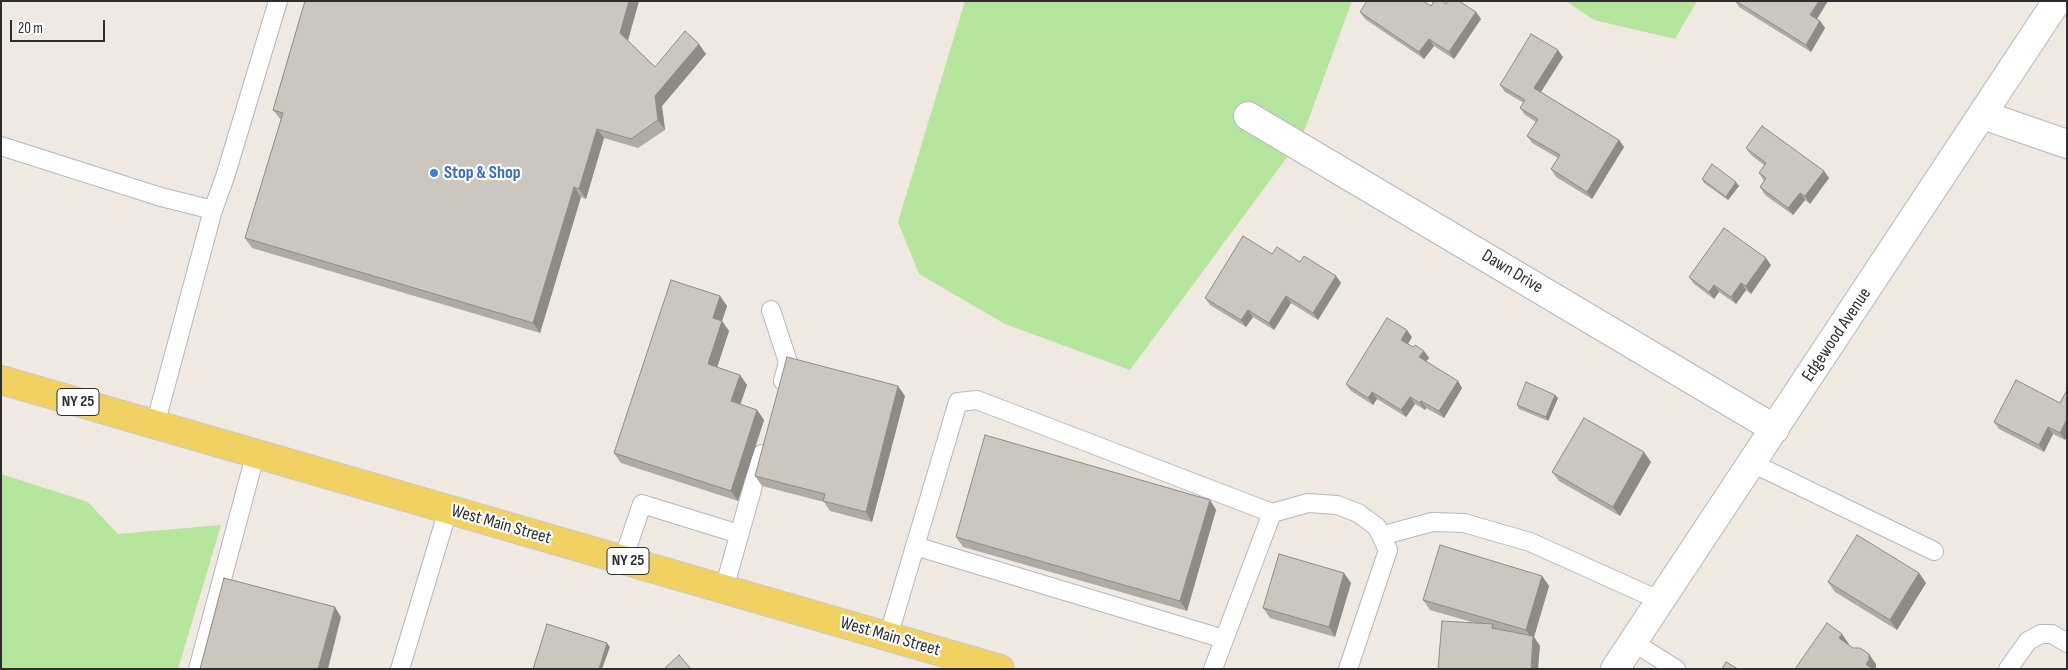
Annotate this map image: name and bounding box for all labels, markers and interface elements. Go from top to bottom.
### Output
scale bar [12,10,108,42]
text: 20 m [18,19,43,38]
place label: Stop & Shop [444,162,521,184]
marker: Stop & Shop [428,167,440,179]
street label: Dawn Drive [1477,245,1547,299]
street label: Edgewood Avenue [1798,284,1876,386]
road number: NY 25 [57,388,99,416]
street label: West Main Street [449,500,553,550]
road number: NY 25 [607,548,649,574]
street label: West Main Street [838,612,942,662]

